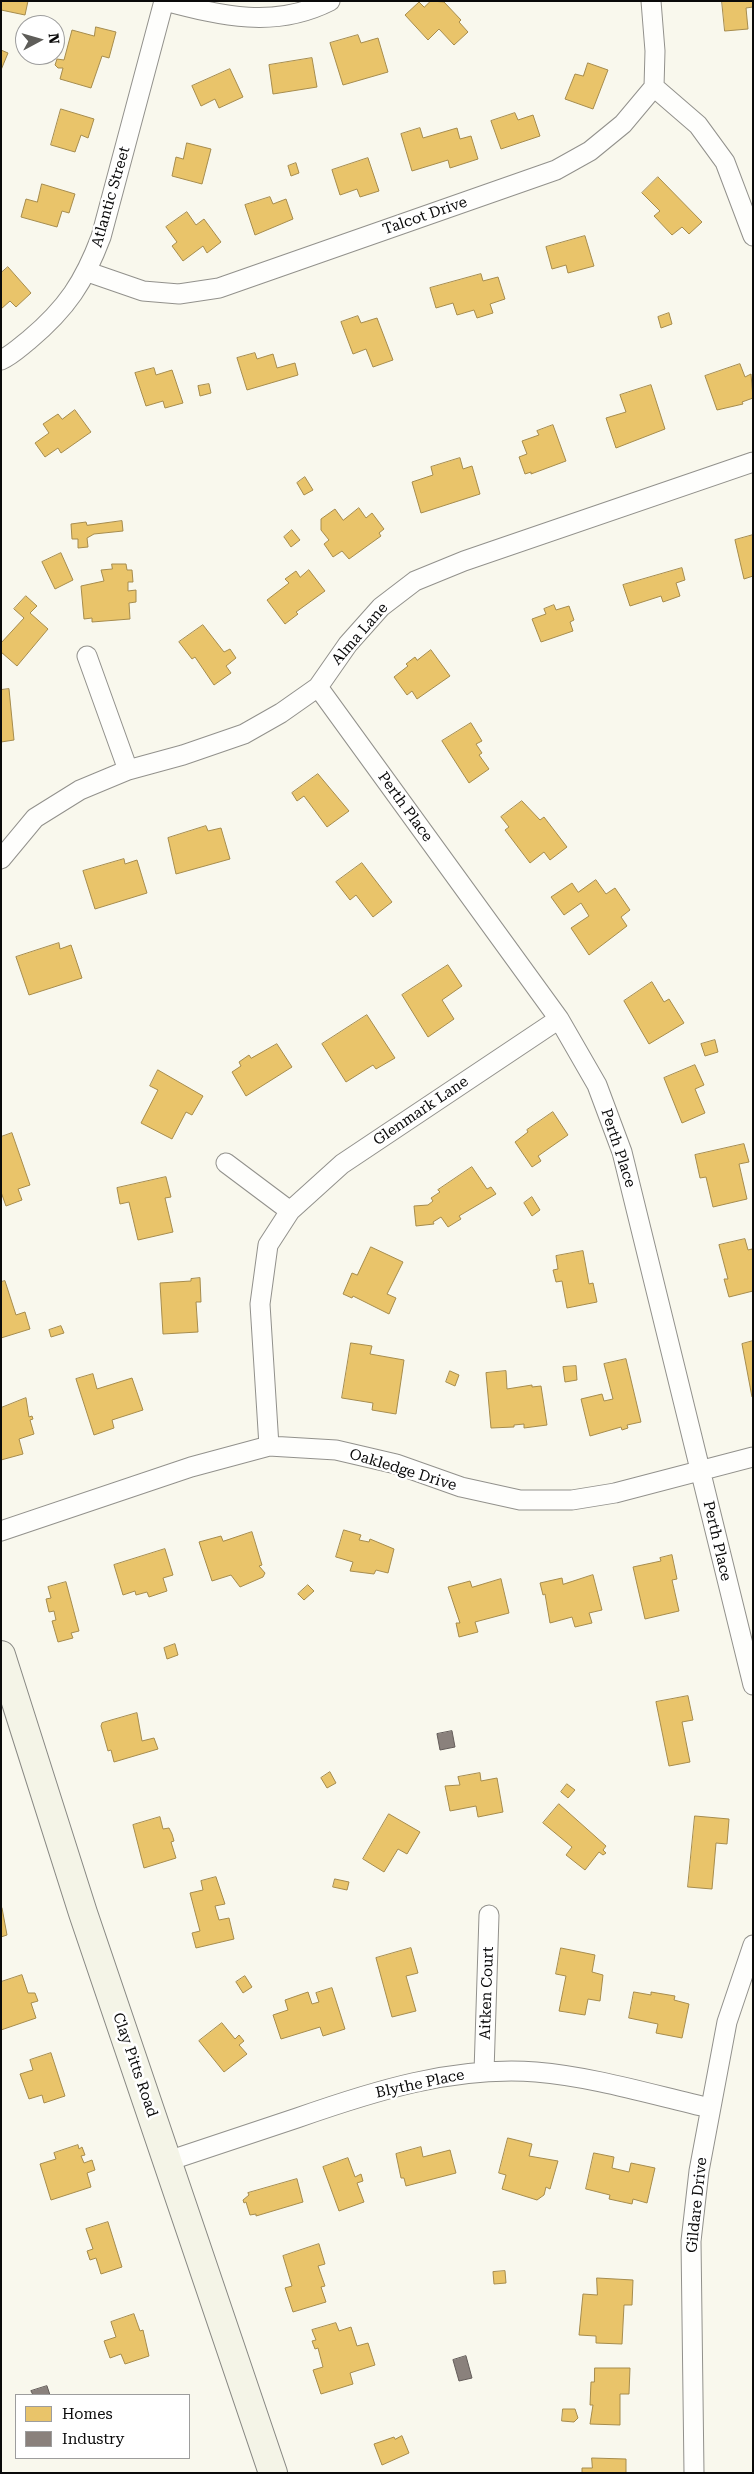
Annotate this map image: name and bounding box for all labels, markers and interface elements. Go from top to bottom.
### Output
north arrow [15,15,65,65]
text: N [45,32,62,45]
street label: Atlantic Street [88,145,134,249]
street label: Talcot Drive [380,193,470,239]
street label: Alma Lane [328,599,392,669]
street label: Perth Place [374,769,436,845]
street label: Glenmark Lane [370,1073,472,1149]
street label: Perth Place [597,1106,639,1190]
street label: Oakledge Drive [347,1445,459,1495]
street label: Perth Place [699,1499,735,1583]
street label: Aitken Court [476,1946,498,2040]
street label: Clay Pitts Road [109,2010,161,2120]
street label: Blythe Place [374,2066,466,2102]
street label: Gildare Drive [683,2156,711,2254]
legend [15,2394,190,2459]
text: Homes [62,2405,113,2423]
text: Industry [62,2430,124,2448]

